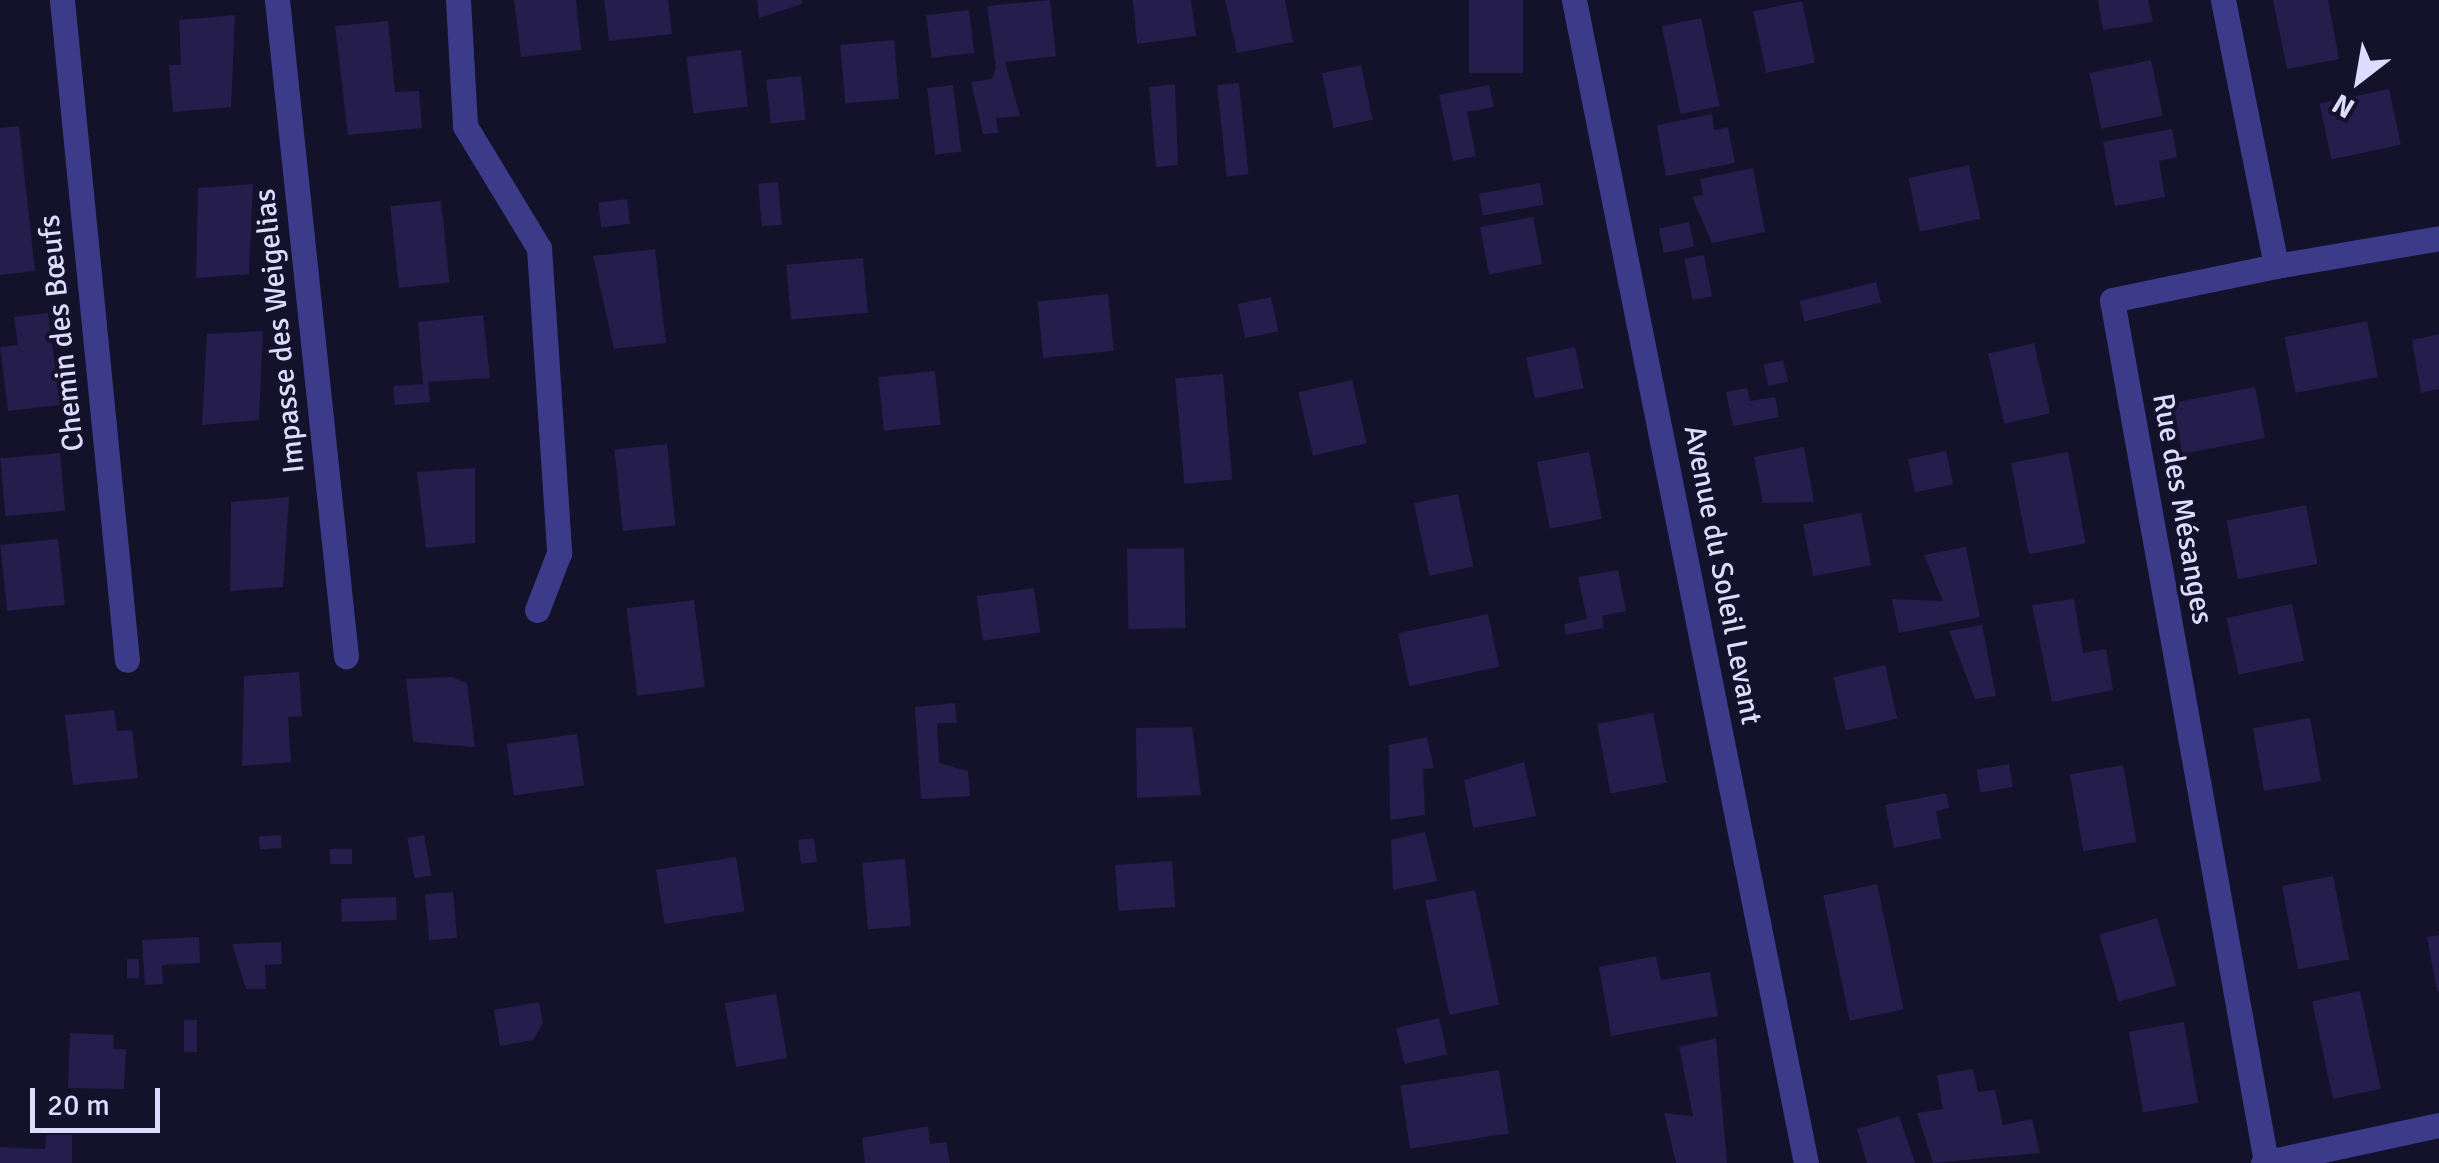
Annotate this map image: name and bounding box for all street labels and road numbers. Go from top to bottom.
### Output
street label: Impasse des Weigelias [247,187,313,475]
street label: Chemin des Bœufs [32,213,92,453]
street label: Rue des Mésanges [2144,391,2220,627]
street label: Avenue du Soleil Levant [1675,422,1769,728]

